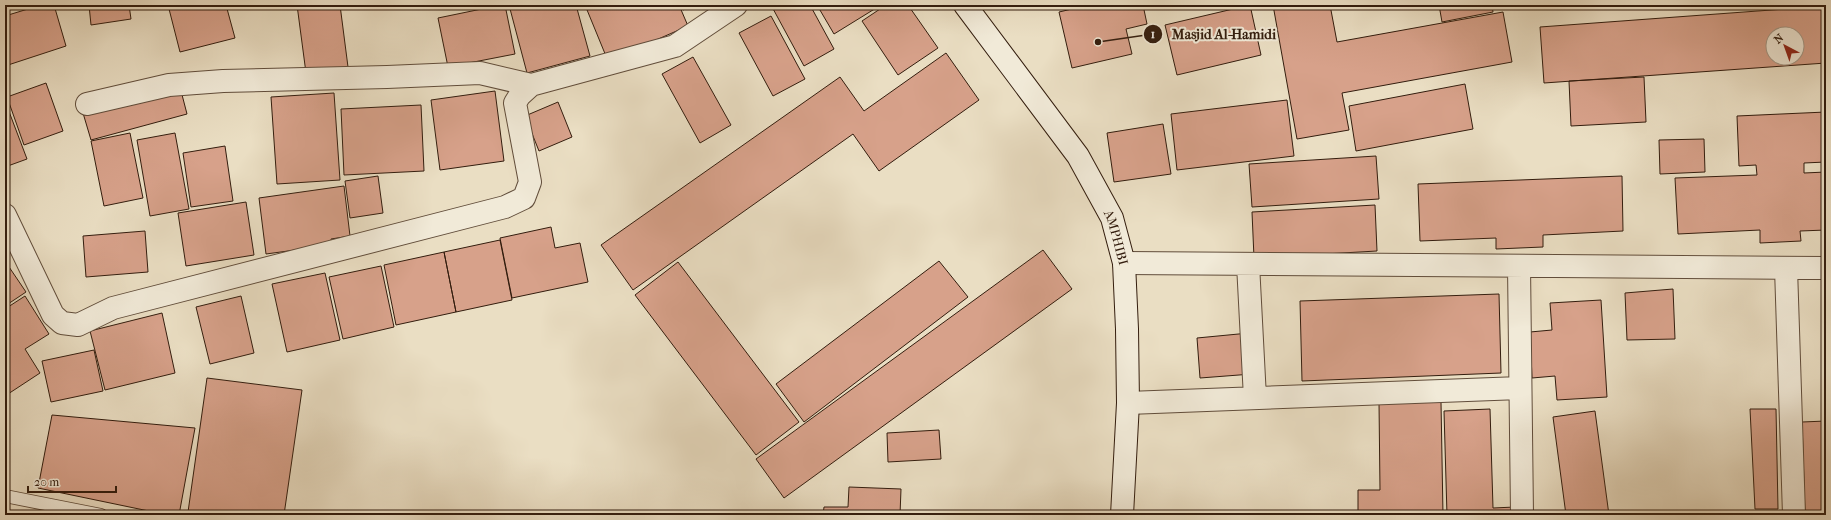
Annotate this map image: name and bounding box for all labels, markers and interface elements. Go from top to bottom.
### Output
callout: Masjid Al-Hamidi [1143,21,1284,47]
text: Masjid Al-Hamidi [1171,26,1277,43]
north arrow [1765,26,1805,66]
text: 1 [1151,27,1155,41]
text: N [1771,31,1787,46]
street label: AMPHIBI [1101,206,1132,266]
scale bar [28,468,116,494]
text: 20 m [34,475,59,489]

